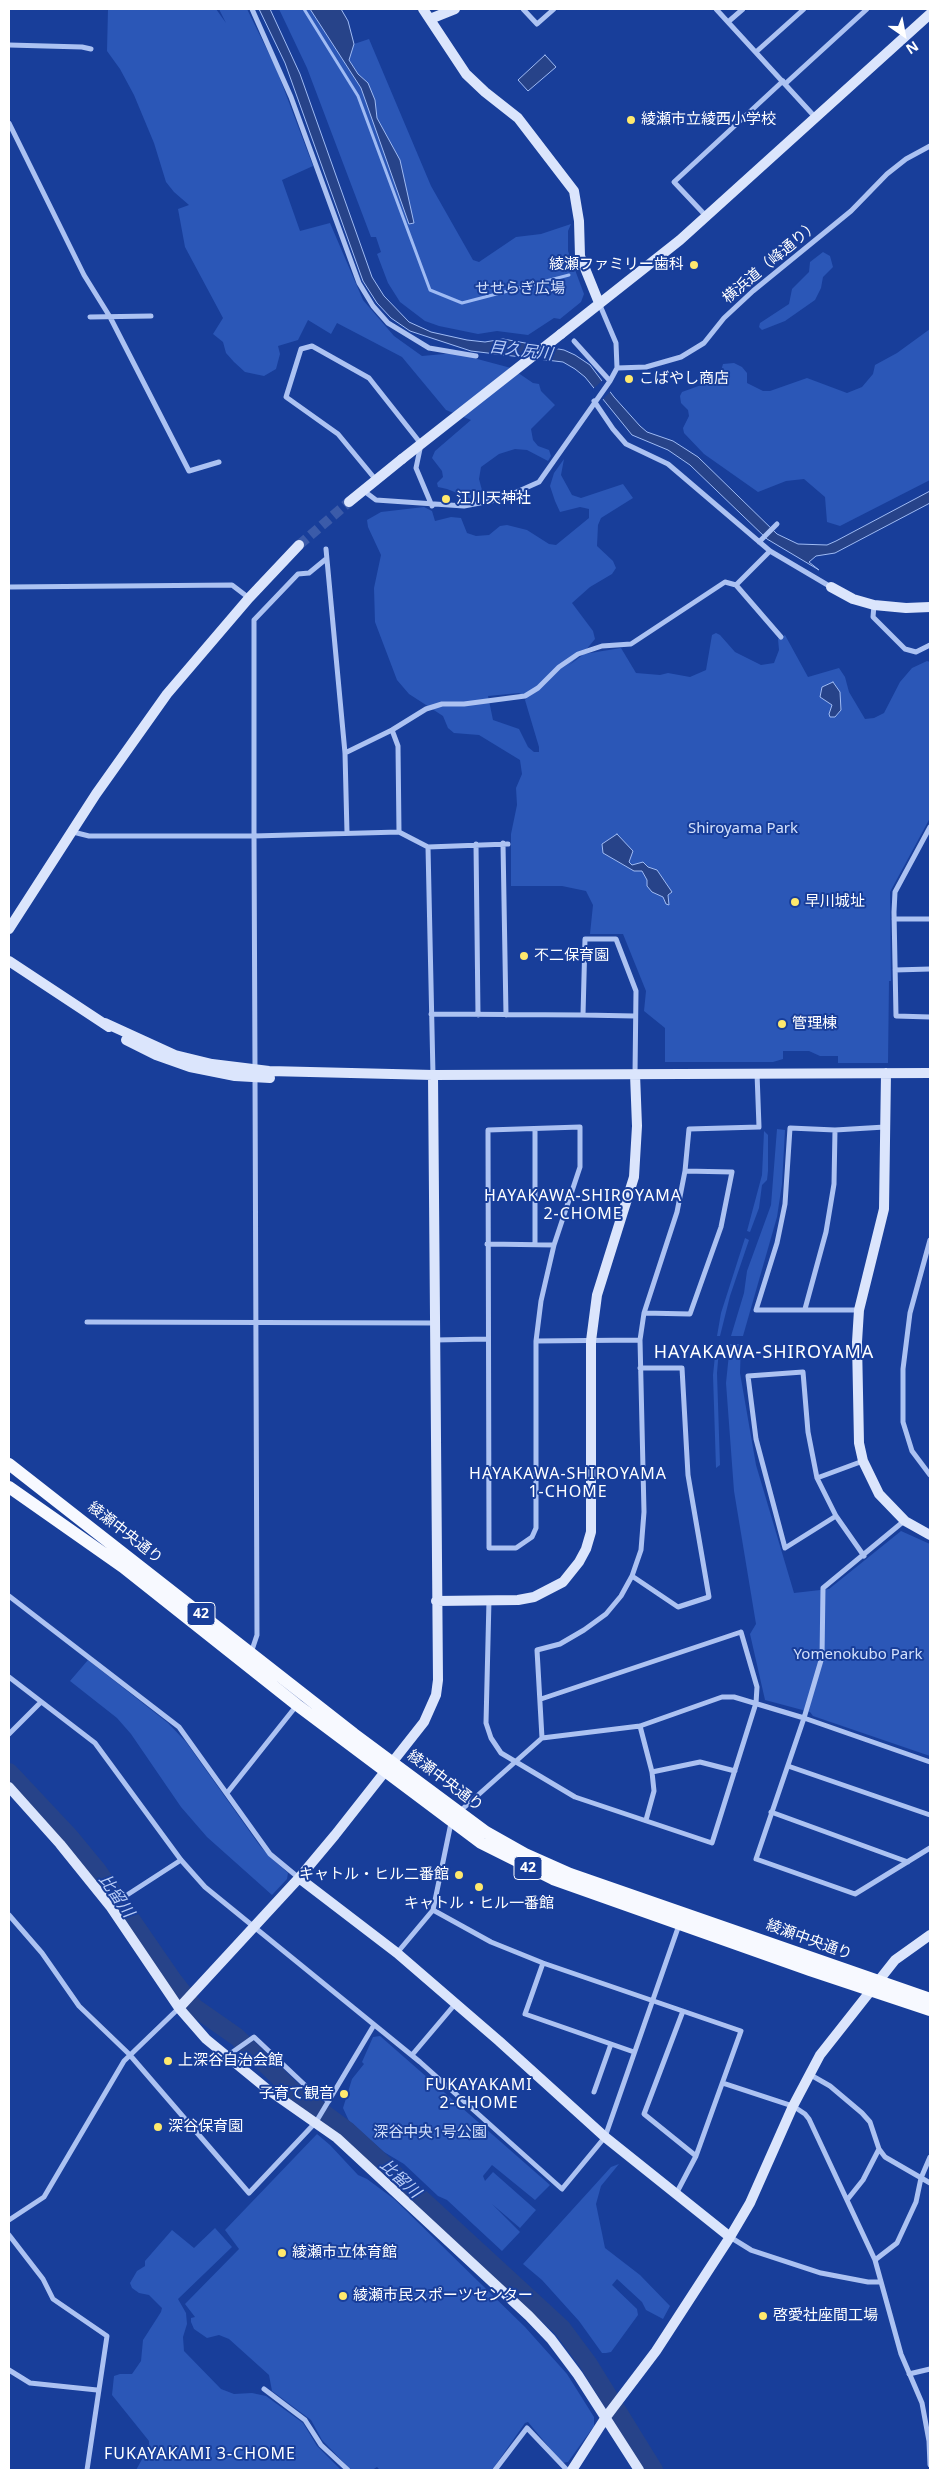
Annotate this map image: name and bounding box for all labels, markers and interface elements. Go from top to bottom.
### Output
north arrow [879,10,929,60]
text: N [902,37,922,59]
place label: 綾瀬市立綾西小学校 [641,111,776,129]
marker: 綾瀬市立綾西小学校 [625,114,637,126]
street label: 横浜道（峰通り） [719,217,823,307]
place label: 綾瀬ファミリー歯科 [549,256,684,274]
marker: 綾瀬ファミリー歯科 [688,259,700,271]
park label: せせらぎ広場 [475,280,565,298]
water label: 目久尻川 [488,338,554,364]
place label: こばやし商店 [639,370,729,388]
marker: こばやし商店 [623,373,635,385]
place label: 江川天神社 [456,490,531,508]
marker: 江川天神社 [440,493,452,505]
park label: Shiroyama Park [688,820,798,838]
place label: 早川城址 [805,893,865,911]
marker: 早川城址 [789,896,801,908]
place label: 不二保育園 [534,947,609,965]
marker: 不二保育園 [518,950,530,962]
place label: 管理棟 [792,1015,837,1033]
marker: 管理棟 [776,1018,788,1030]
district label: HAYAKAWA-SHIROYAMA 2-CHOME [482,1186,684,1224]
district label: HAYAKAWA-SHIROYAMA [652,1342,876,1364]
district label: HAYAKAWA-SHIROYAMA 1-CHOME [467,1464,669,1502]
street label: 綾瀬中央通り [84,1498,166,1568]
road number: 42 [187,1602,215,1626]
park label: Yomenokubo Park [794,1646,922,1664]
street label: 綾瀬中央通り [404,1747,486,1815]
road number: 42 [514,1856,542,1880]
place label: キャトル・ヒル二番館 [299,1866,449,1884]
marker: キャトル・ヒル二番館 [453,1869,465,1881]
water label: 比留川 [94,1871,138,1921]
marker: キャトル・ヒル一番館 [473,1881,485,1893]
place label: キャトル・ヒル一番館 [404,1895,554,1913]
street label: 綾瀬中央通り [764,1916,854,1964]
place label: 上深谷自治会館 [178,2052,283,2070]
marker: 上深谷自治会館 [162,2055,174,2067]
district label: FUKAYAKAMI 2-CHOME [424,2075,534,2113]
place label: 子育て観音 [259,2085,334,2103]
marker: 子育て観音 [338,2088,350,2100]
place label: 深谷保育園 [168,2118,243,2136]
marker: 深谷保育園 [152,2121,164,2133]
park label: 深谷中央1号公園 [373,2124,487,2142]
water label: 比留川 [376,2156,424,2202]
place label: 綾瀬市立体育館 [292,2244,397,2262]
marker: 綾瀬市立体育館 [276,2247,288,2259]
place label: 綾瀬市民スポーツセンター [353,2287,533,2305]
marker: 綾瀬市民スポーツセンター [337,2290,349,2302]
place label: 啓愛社座間工場 [773,2307,878,2325]
marker: 啓愛社座間工場 [757,2310,769,2322]
district label: FUKAYAKAMI 3-CHOME [102,2444,298,2464]

